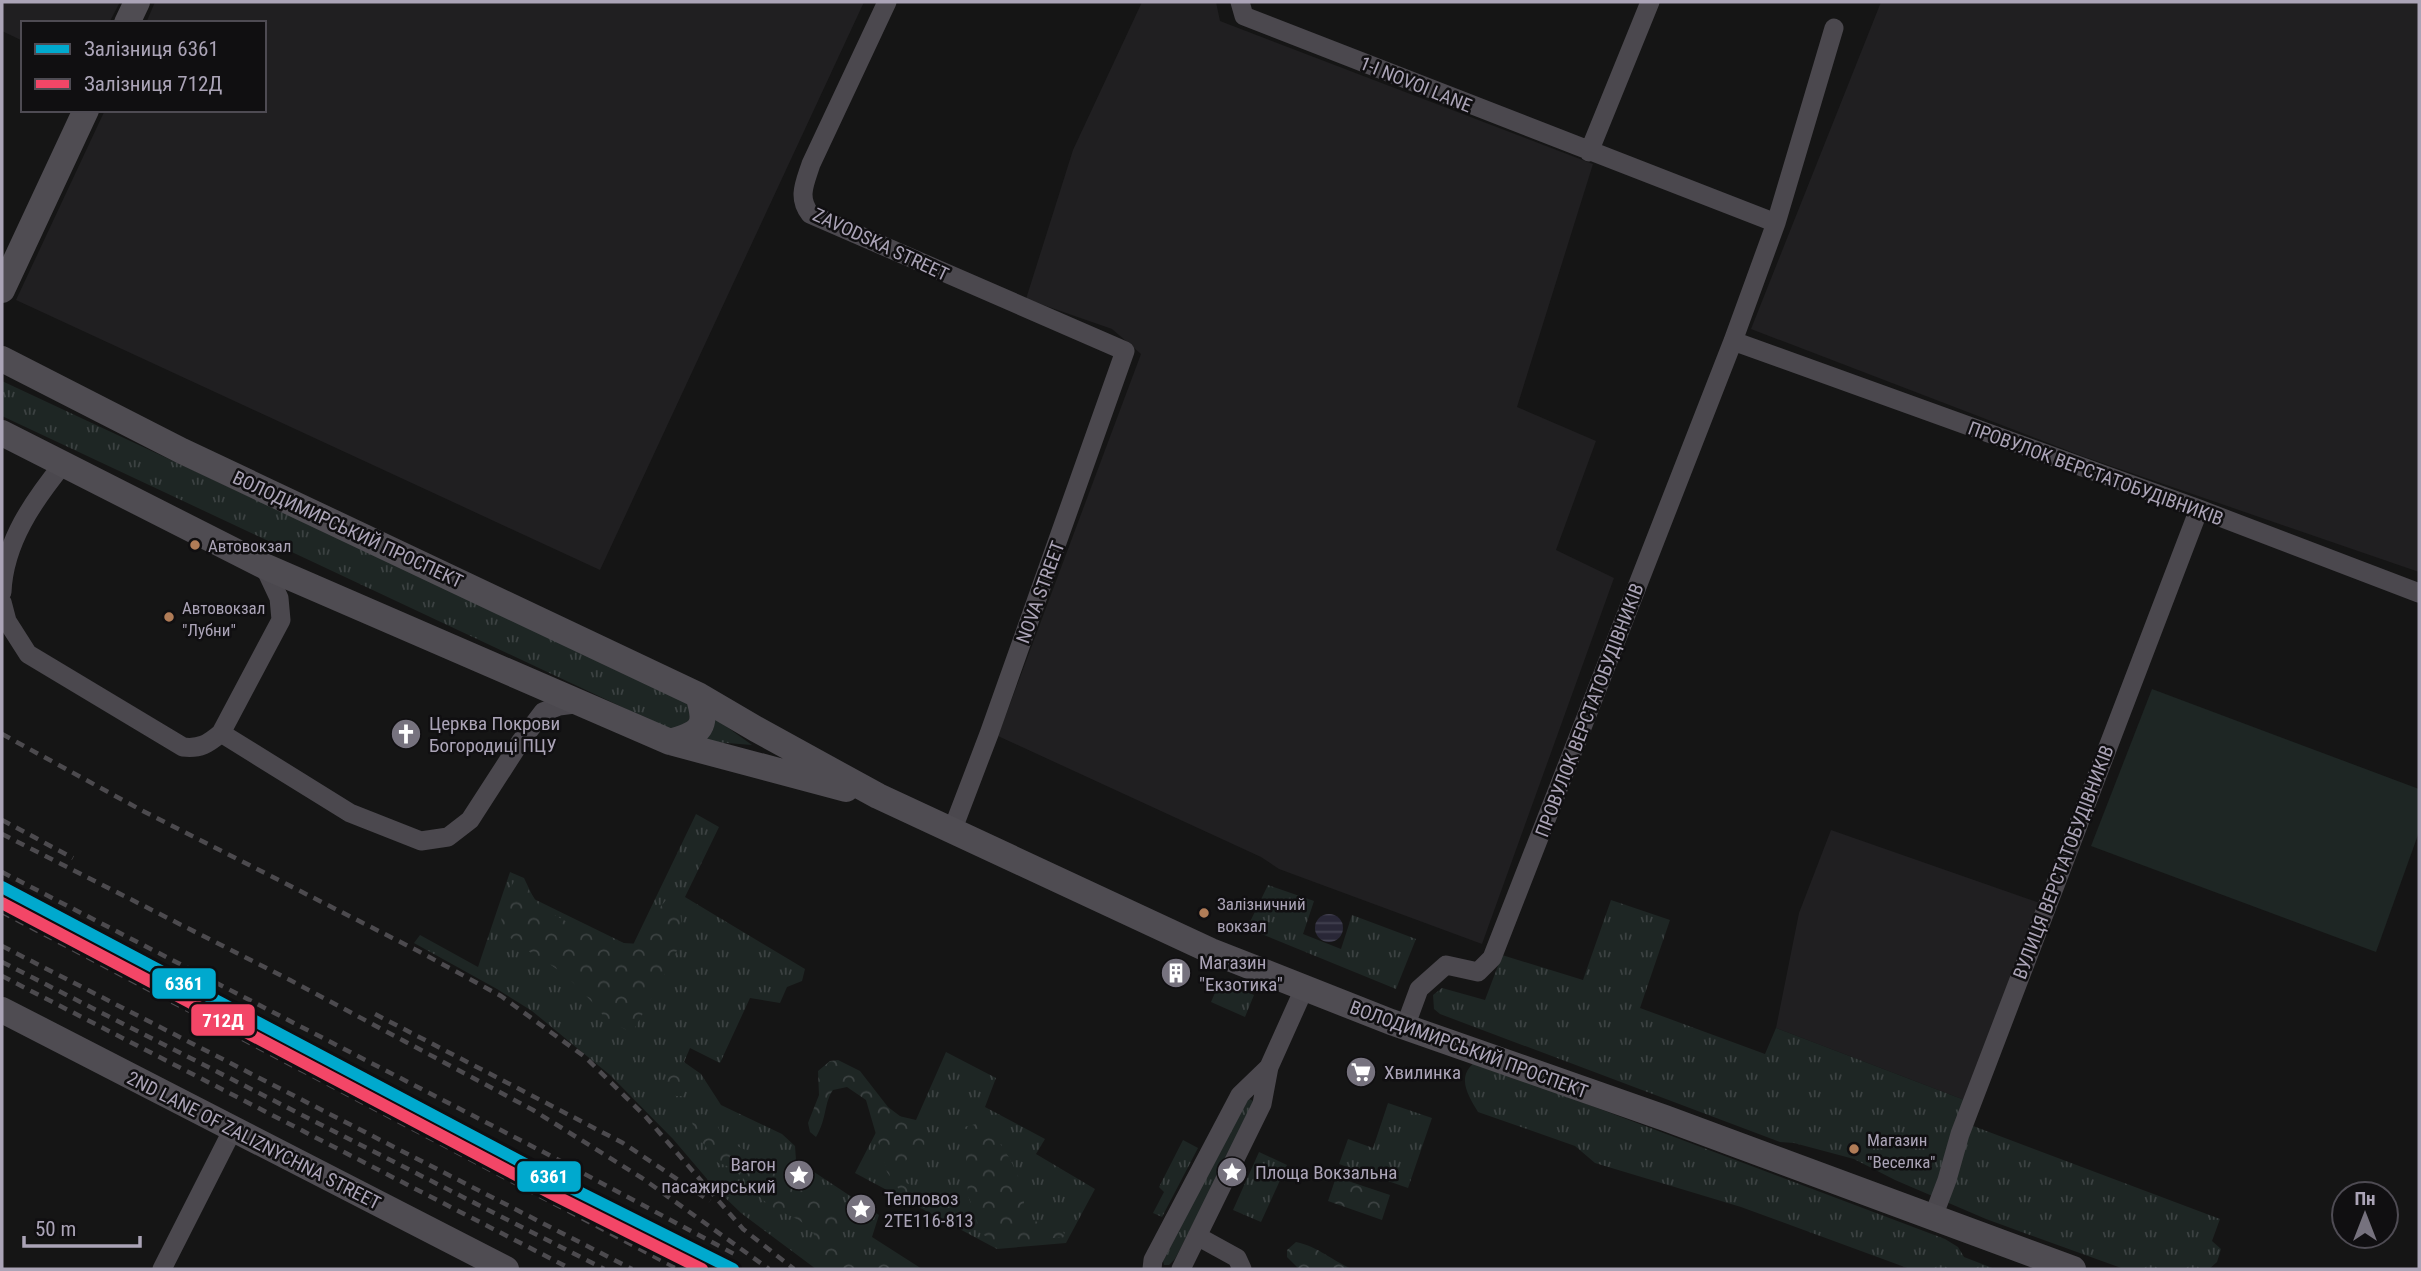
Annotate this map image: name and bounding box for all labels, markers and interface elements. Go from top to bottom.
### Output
legend [21,21,266,112]
text: Залізниця 6361 [84,37,219,61]
street label: 1-I NOVOI LANE [1357,52,1475,117]
text: Залізниця 712Д [84,72,222,96]
street label: ZAVODSKA STREET [809,203,953,286]
street label: ПРОВУЛОК ВЕРСТАТОБУДІВНИКІВ [1965,417,2227,530]
street label: ВОЛОДИМИРСЬКИЙ ПРОСПЕКТ [229,466,467,593]
place label: Автовокзал [208,536,291,556]
marker: Автовокзал [188,538,202,552]
street label: NOVA STREET [1011,538,1070,646]
street label: ПРОВУЛОК ВЕРСТАТОБУДІВНИКІВ [1530,580,1649,840]
place label: Автовокзал "Лубни" [182,598,265,640]
marker: Автовокзал "Лубни" [162,610,176,624]
place label: Церква Покрови Богородиці ПЦУ [429,712,560,757]
church icon: Церква Покрови Богородиці ПЦУ [389,717,423,751]
street label: ВУЛИЦЯ ВЕРСТАТОБУДІВНИКІВ [2008,742,2119,982]
place label: Залізничний вокзал [1217,894,1306,936]
marker: Залізничний вокзал [1197,906,1211,920]
place label: Магазин "Екзотика" [1199,951,1283,996]
building icon: Магазин "Екзотика" [1159,956,1193,990]
line badge: 6361 [151,967,217,1000]
text: 6361 [165,972,203,995]
street label: ВОЛОДИМИРСЬКИЙ ПРОСПЕКТ [1347,996,1591,1103]
line badge: 712Д [190,1003,256,1037]
text: 712Д [202,1009,244,1032]
supermarket icon: Хвилинка [1344,1055,1378,1089]
place label: Хвилинка [1384,1061,1461,1084]
street label: 2ND LANE OF ZALIZNYCHNA STREET [123,1066,385,1215]
place label: Магазин "Веселка" [1867,1130,1935,1172]
marker: Магазин "Веселка" [1847,1142,1861,1156]
place label: Вагон пасажирський [661,1153,776,1198]
place icon: Площа Вокзальна [1215,1155,1249,1189]
place icon: Вагон пасажирський [782,1158,816,1192]
line badge: 6361 [516,1160,582,1193]
place label: Площа Вокзальна [1255,1161,1397,1184]
text: 6361 [530,1165,568,1188]
north arrow [2330,1180,2400,1250]
place label: Тепловоз 2ТЕ116-813 [884,1187,974,1232]
text: Пн [2354,1187,2376,1210]
place icon: Тепловоз 2ТЕ116-813 [844,1192,878,1226]
scale bar [24,1204,140,1248]
text: 50 m [35,1217,76,1241]

